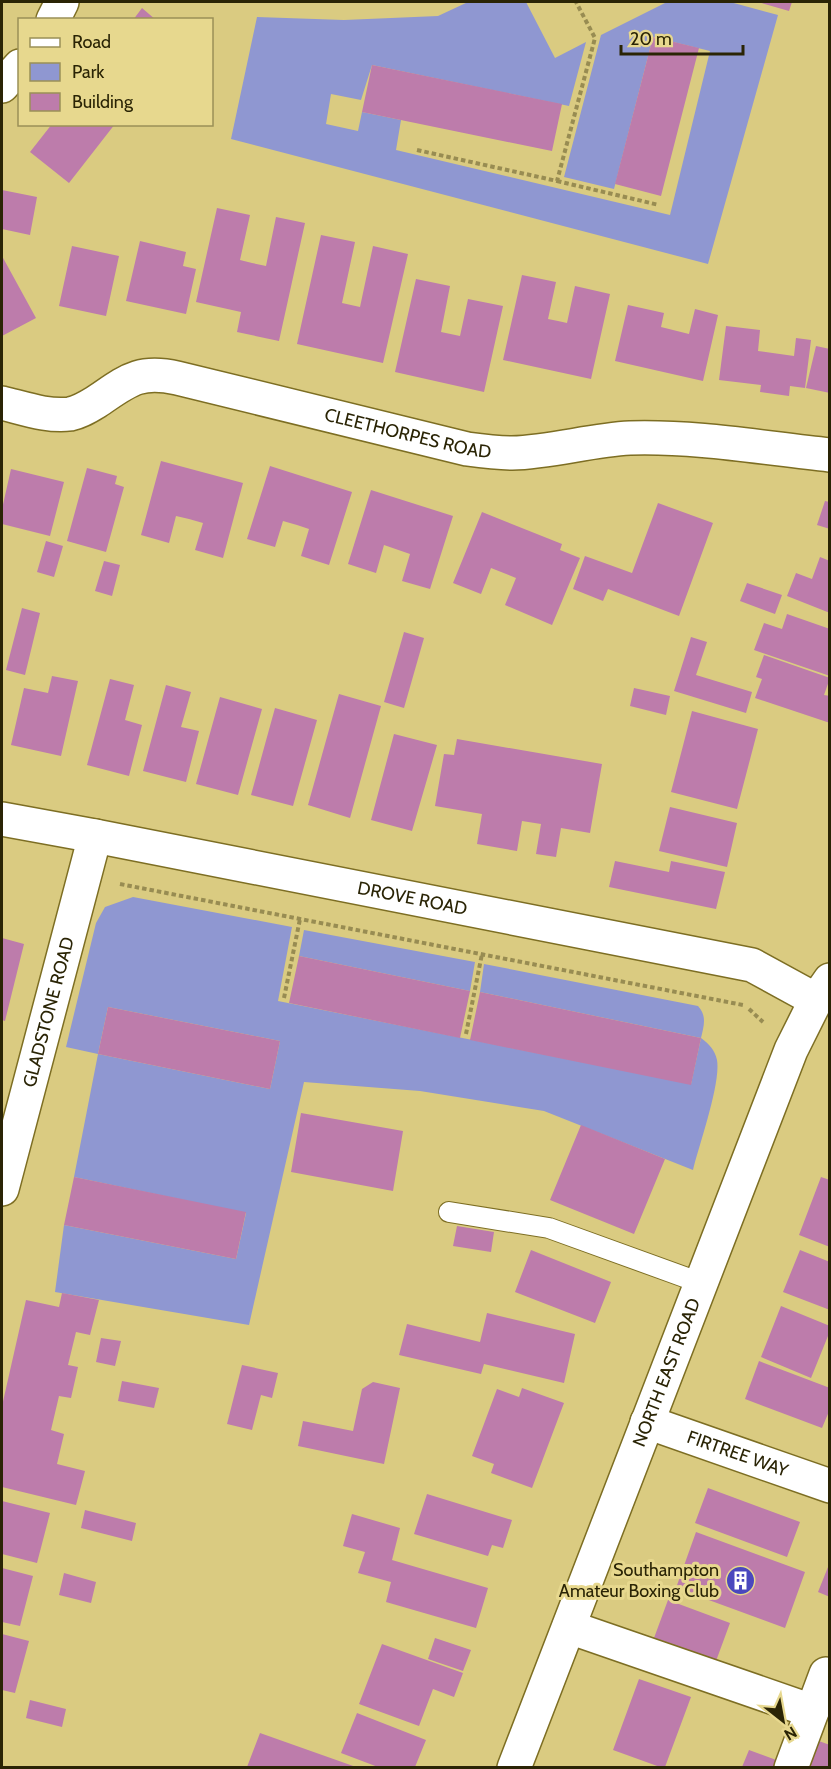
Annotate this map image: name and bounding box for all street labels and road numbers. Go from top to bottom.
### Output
street label: CLEETHORPES ROAD [322,404,493,463]
street label: DROVE ROAD [356,877,469,920]
street label: GLADSTONE ROAD [18,935,79,1089]
street label: NORTH EAST ROAD [628,1295,705,1450]
street label: FIRTREE WAY [684,1426,792,1482]

